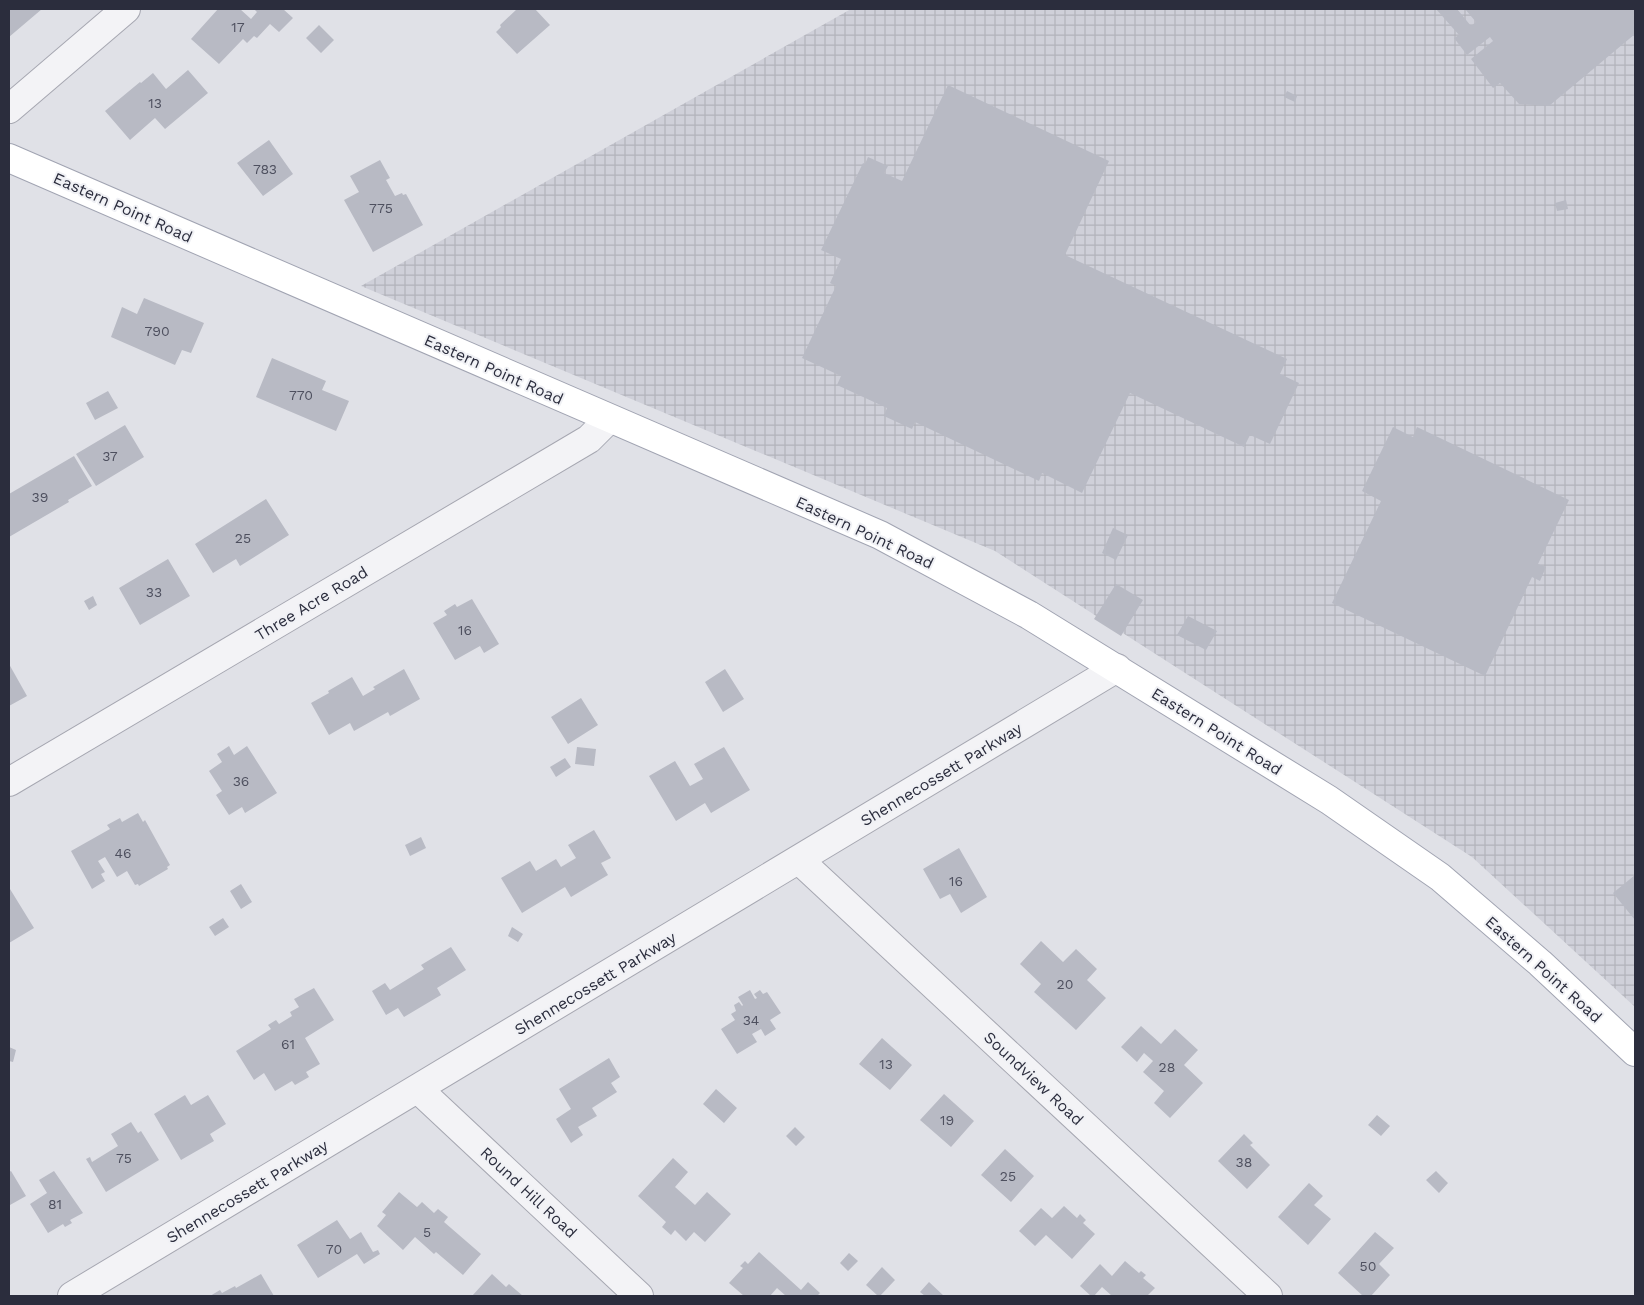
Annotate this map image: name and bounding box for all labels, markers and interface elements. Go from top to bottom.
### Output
house number: 17 [231,19,245,35]
house number: 13 [148,95,162,111]
house number: 783 [253,161,277,177]
street label: Eastern Point Road [50,168,195,247]
house number: 775 [369,200,393,216]
house number: 790 [144,323,170,339]
street label: Eastern Point Road [421,330,566,409]
house number: 770 [289,387,313,403]
house number: 37 [102,448,118,464]
house number: 39 [32,489,48,505]
street label: Eastern Point Road [793,492,937,573]
house number: 25 [235,530,251,546]
street label: Three Acre Road [251,562,371,645]
house number: 33 [146,584,162,600]
house number: 16 [458,622,472,638]
street label: Eastern Point Road [1148,684,1285,779]
street label: Shennecossett Parkway [857,718,1026,830]
house number: 36 [233,773,249,789]
house number: 46 [114,845,132,861]
house number: 16 [949,873,963,889]
street label: Eastern Point Road [1482,912,1606,1027]
street label: Shennecossett Parkway [511,927,680,1039]
house number: 20 [1057,976,1073,992]
house number: 34 [743,1012,759,1028]
street label: Soundview Road [980,1027,1087,1129]
house number: 61 [281,1036,295,1052]
house number: 13 [879,1056,893,1072]
house number: 28 [1159,1059,1175,1075]
house number: 19 [940,1112,954,1128]
street label: Shennecossett Parkway [163,1135,332,1247]
street label: Round Hill Road [476,1143,581,1242]
house number: 75 [116,1150,132,1166]
house number: 38 [1236,1154,1252,1170]
house number: 25 [1000,1168,1016,1184]
house number: 81 [48,1196,62,1212]
house number: 5 [423,1224,431,1240]
house number: 70 [326,1241,342,1257]
house number: 50 [1360,1258,1376,1274]

